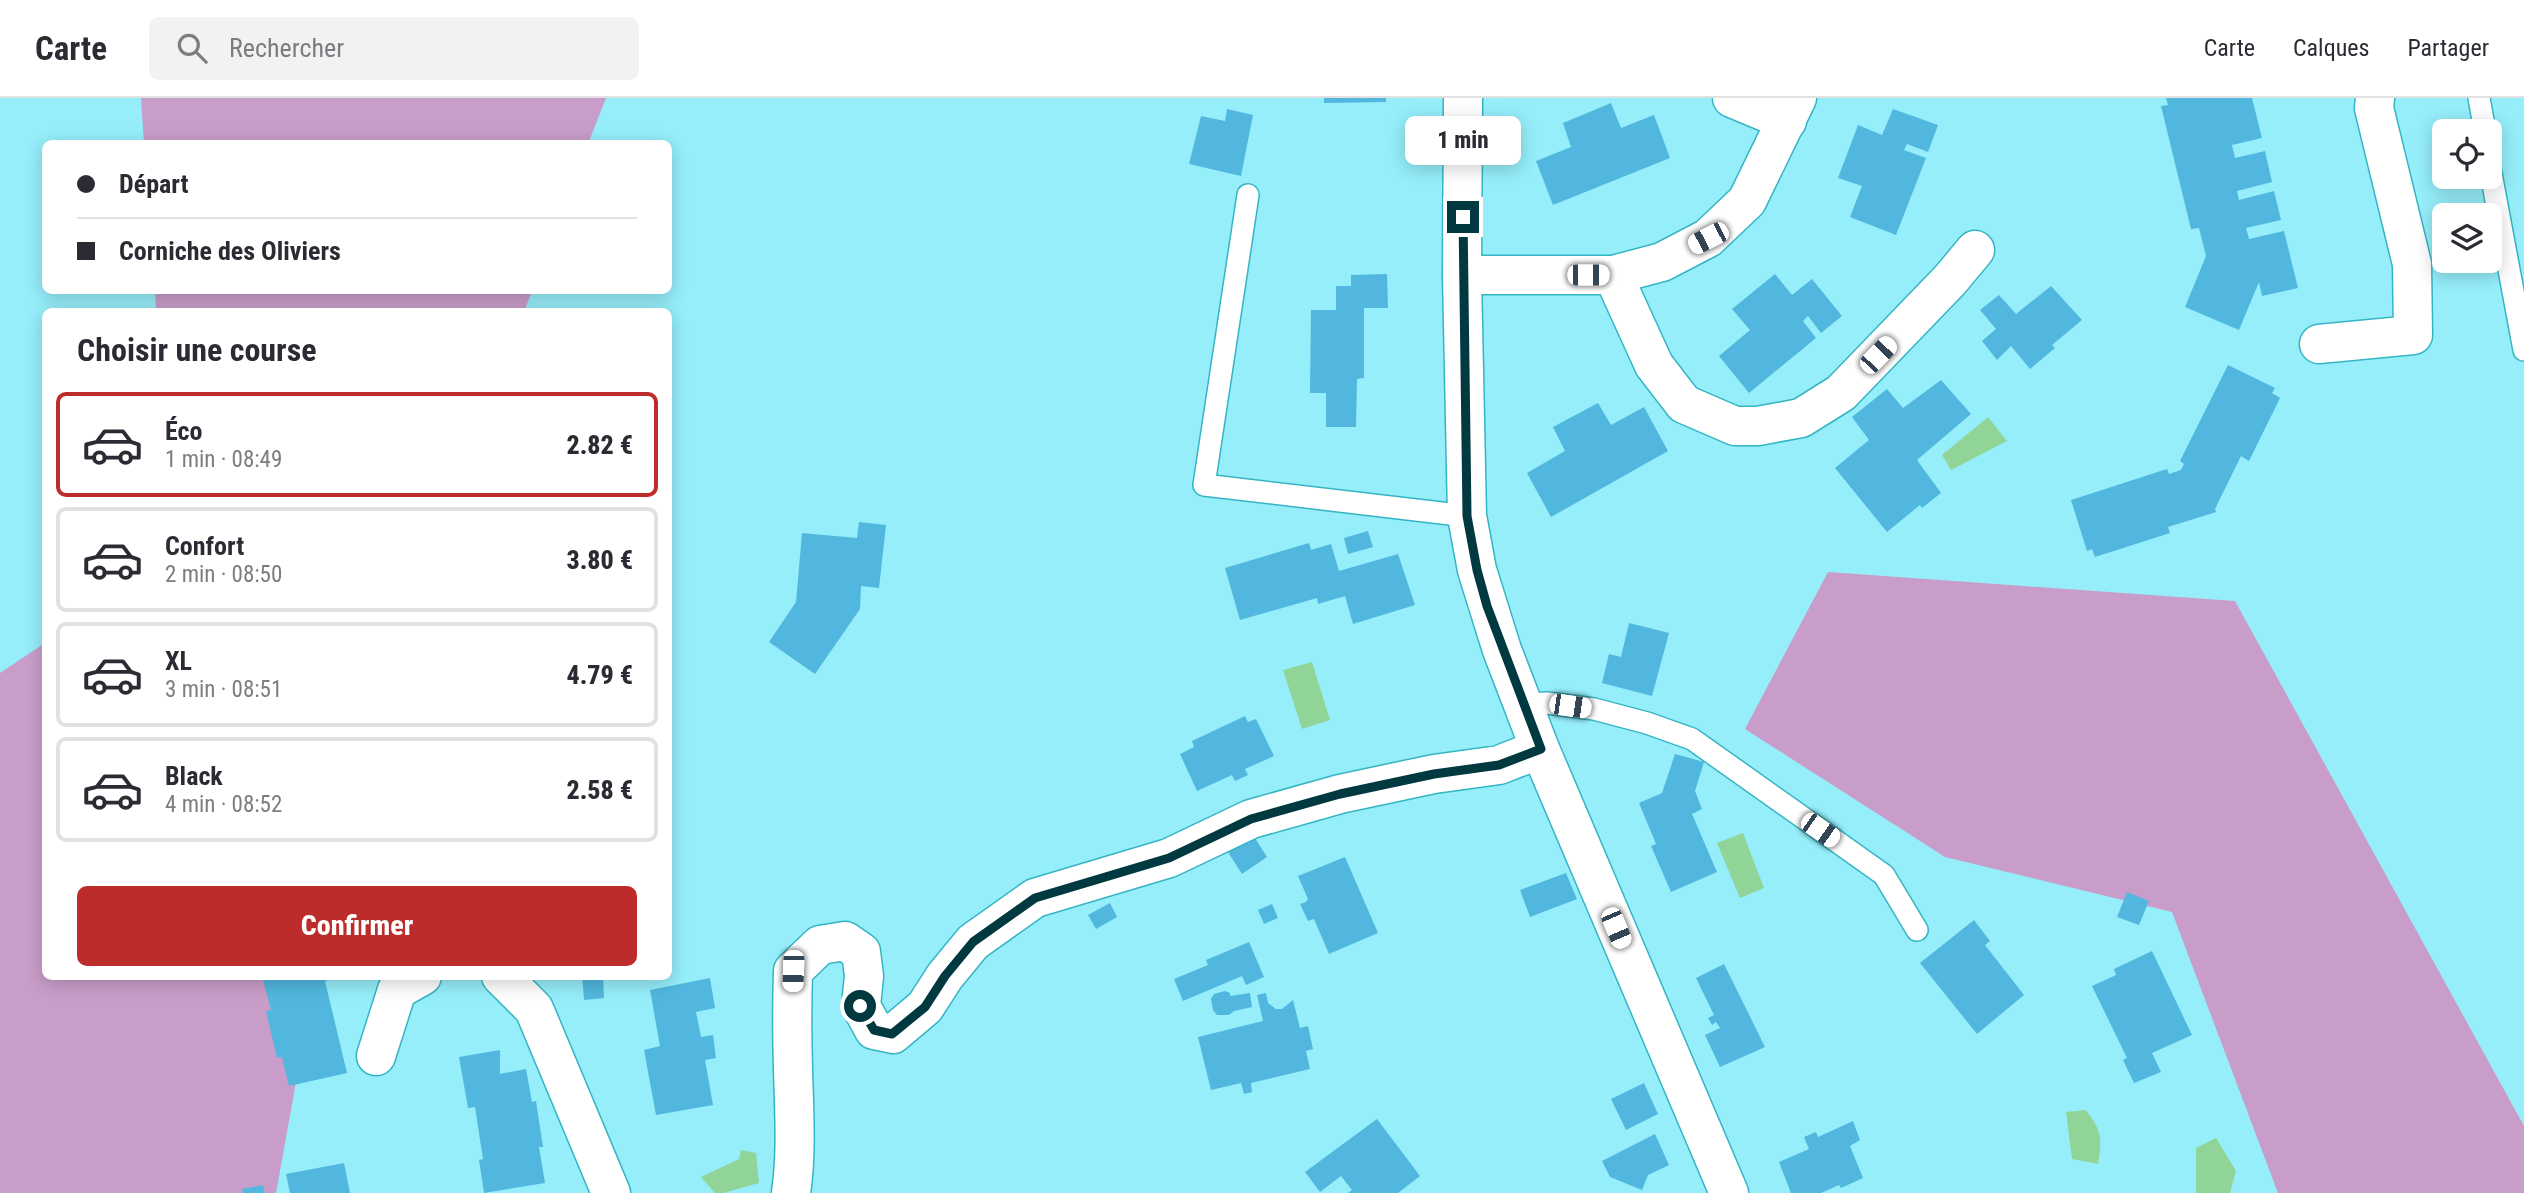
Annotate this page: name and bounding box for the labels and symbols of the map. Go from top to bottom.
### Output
callout: 1 min [1405,116,1521,164]
route end [1447,201,1479,233]
car [1685,219,1732,257]
car [1568,265,1610,286]
car [1856,333,1901,377]
car [1548,693,1593,719]
car [1797,809,1844,851]
car [1599,905,1634,951]
car [782,950,805,992]
route start [844,990,876,1022]

